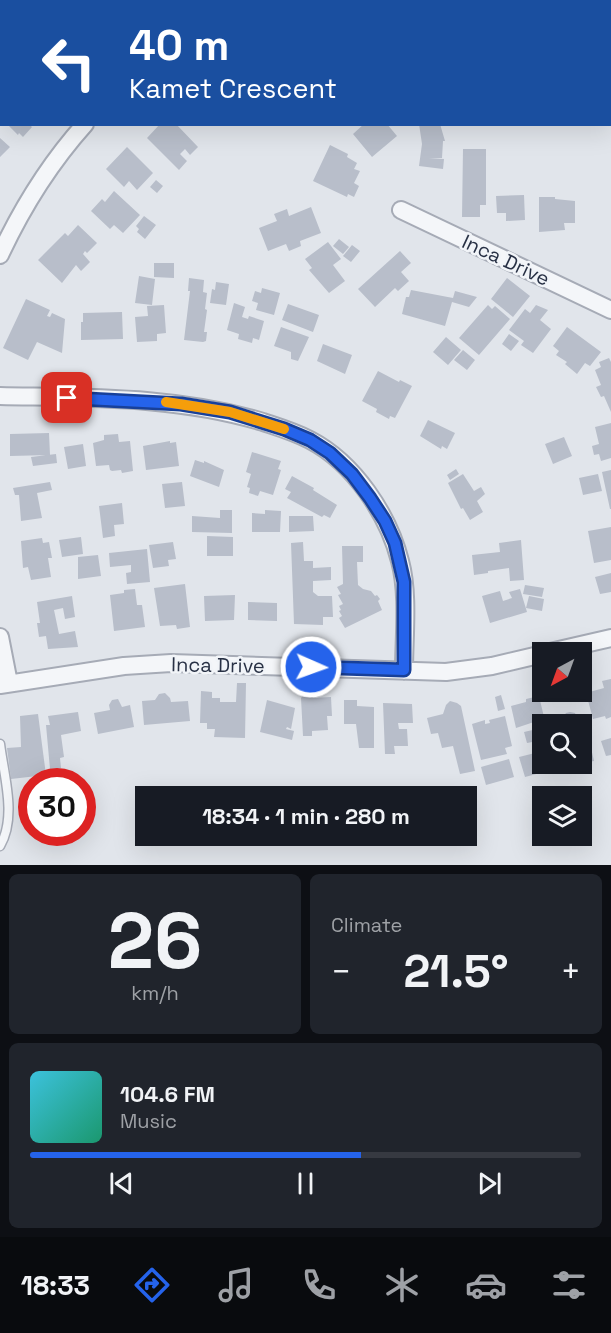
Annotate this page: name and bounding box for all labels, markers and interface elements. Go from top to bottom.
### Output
text: 40 m [129,19,229,72]
icon: left [30,24,108,102]
text: Kamet Crescent [129,71,337,106]
street label: Inca Drive [458,228,554,292]
pin [41,372,92,423]
icon: arrive [50,381,83,414]
position arrow [279,635,343,699]
north arrow [532,642,592,702]
map controls [532,642,592,846]
street label: Inca Drive [171,651,265,679]
button: search [532,714,592,774]
speed limit sign: 30 [18,768,96,846]
button: layers [532,786,592,846]
text: 18:34 · 1 min · 280 m [202,802,410,830]
text: 26 [108,891,202,991]
text: Climate [331,912,402,938]
text: 21.5° [403,943,509,1000]
text: − [331,951,351,993]
text: + [561,951,581,993]
text: km/h [131,980,179,1006]
text: 104.6 FM [120,1080,215,1108]
text: Music [120,1108,177,1134]
icon: previous [105,1167,138,1200]
icon: pause [289,1167,322,1200]
icon: next [473,1167,506,1200]
icon: directions [131,1264,173,1306]
icon: music [215,1264,257,1306]
icon: phone [298,1264,340,1306]
icon: climate [381,1264,423,1306]
icon: car [465,1264,507,1306]
icon: filters [548,1264,590,1306]
text: 18:33 [21,1268,90,1303]

